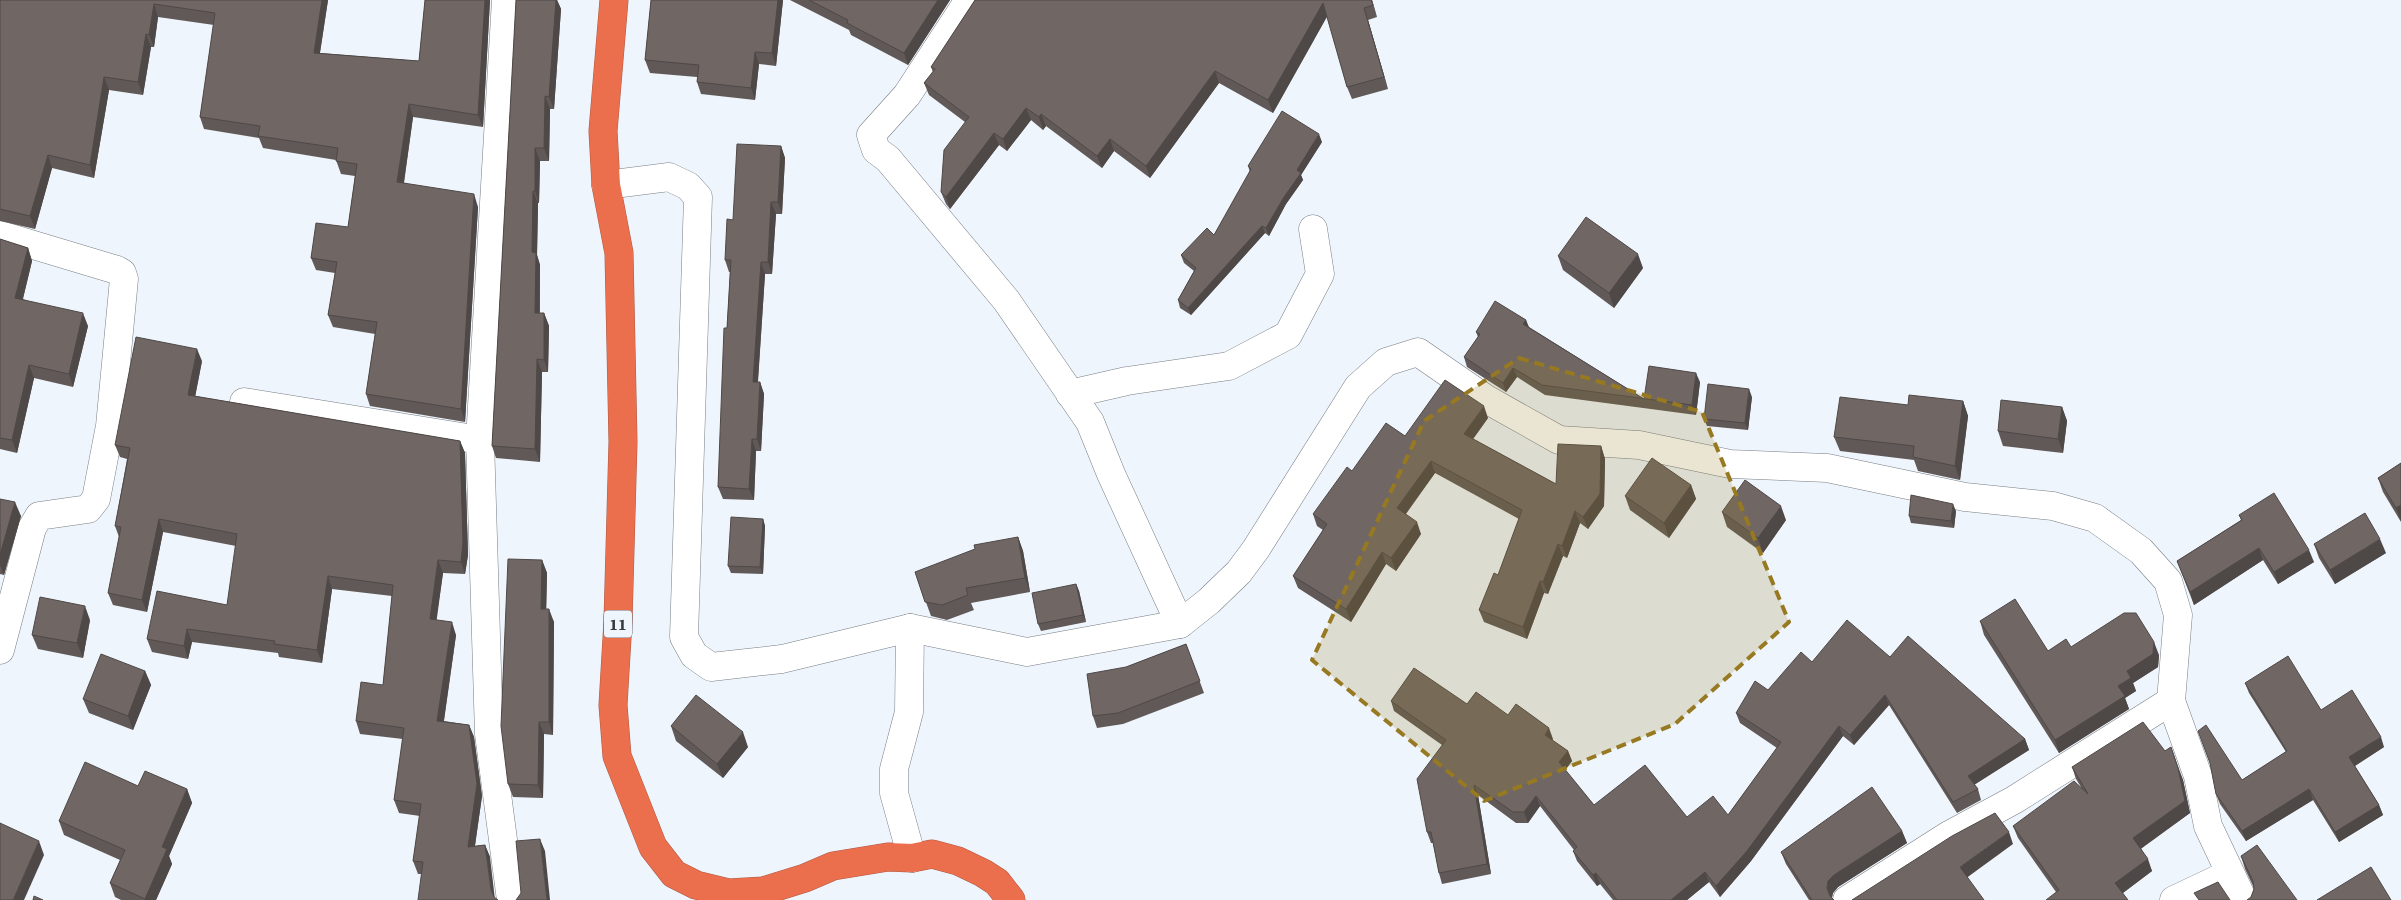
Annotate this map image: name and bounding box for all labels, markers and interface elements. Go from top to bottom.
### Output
road number: 11 [604,610,632,638]

